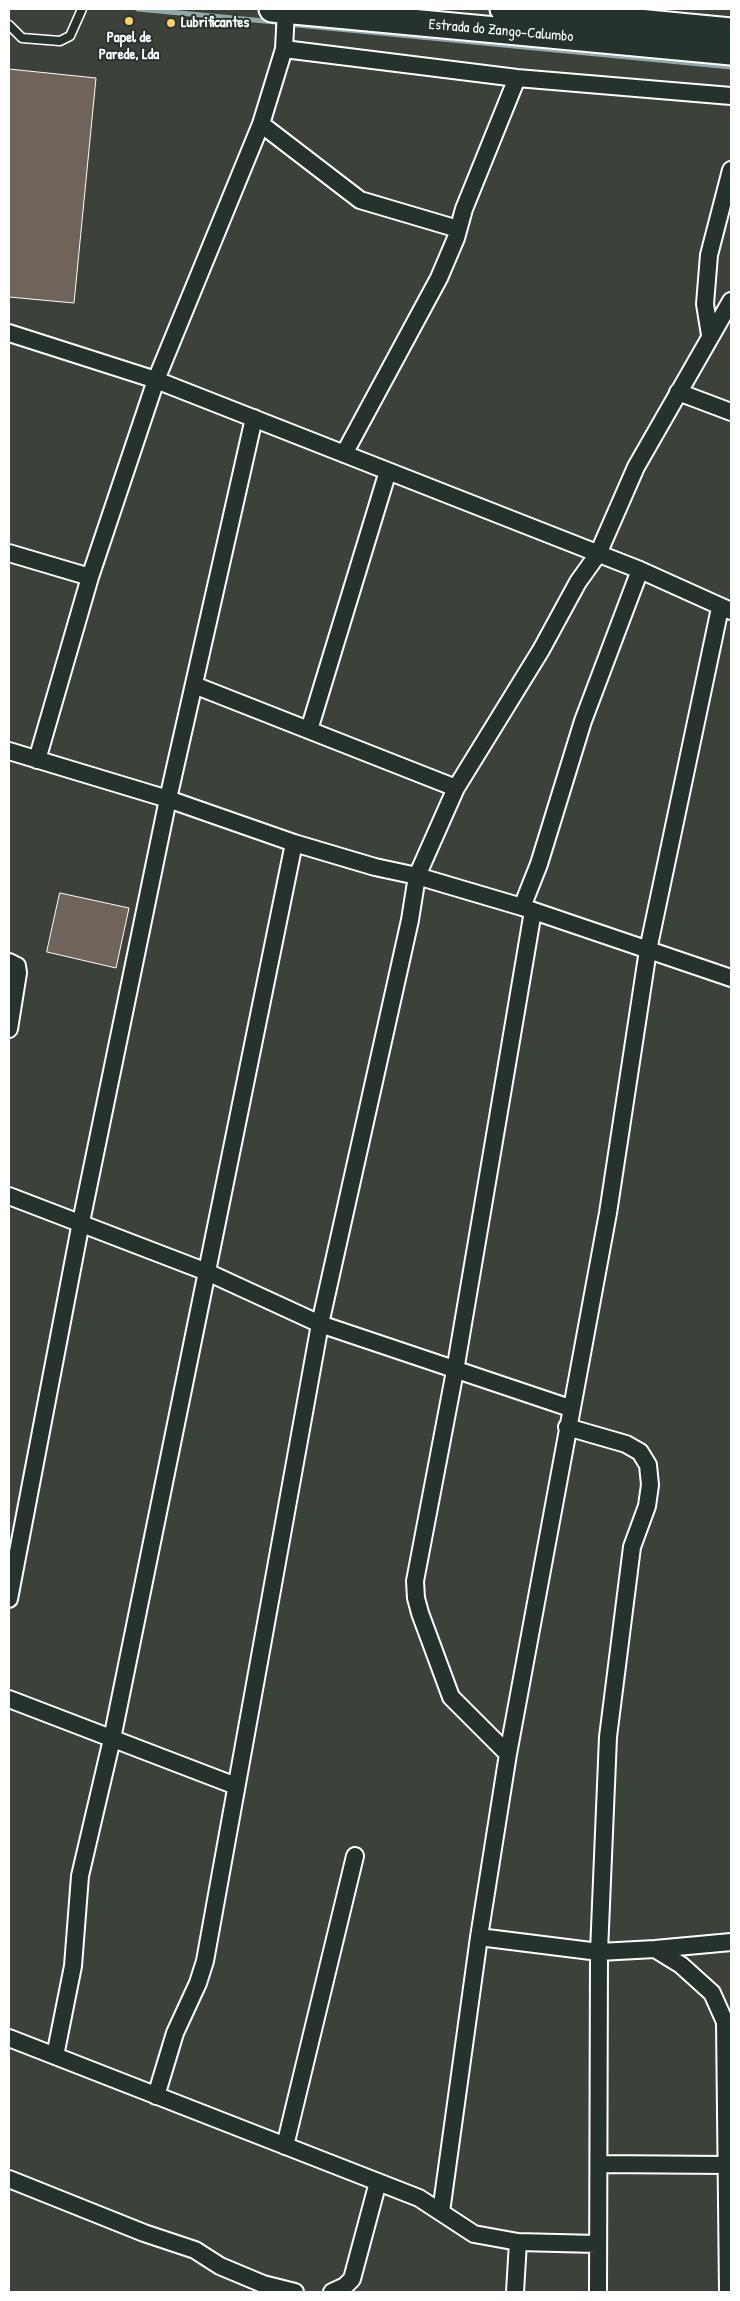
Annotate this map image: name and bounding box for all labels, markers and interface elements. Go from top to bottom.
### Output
place label: Lubrificantes [181,14,249,32]
marker: Papel de Parede, Lda [123,15,135,27]
street label: Estrada do Zango-Calumbo [428,16,574,46]
marker: Lubrificantes [165,17,177,29]
place label: Papel de Parede, Lda [99,29,159,64]

